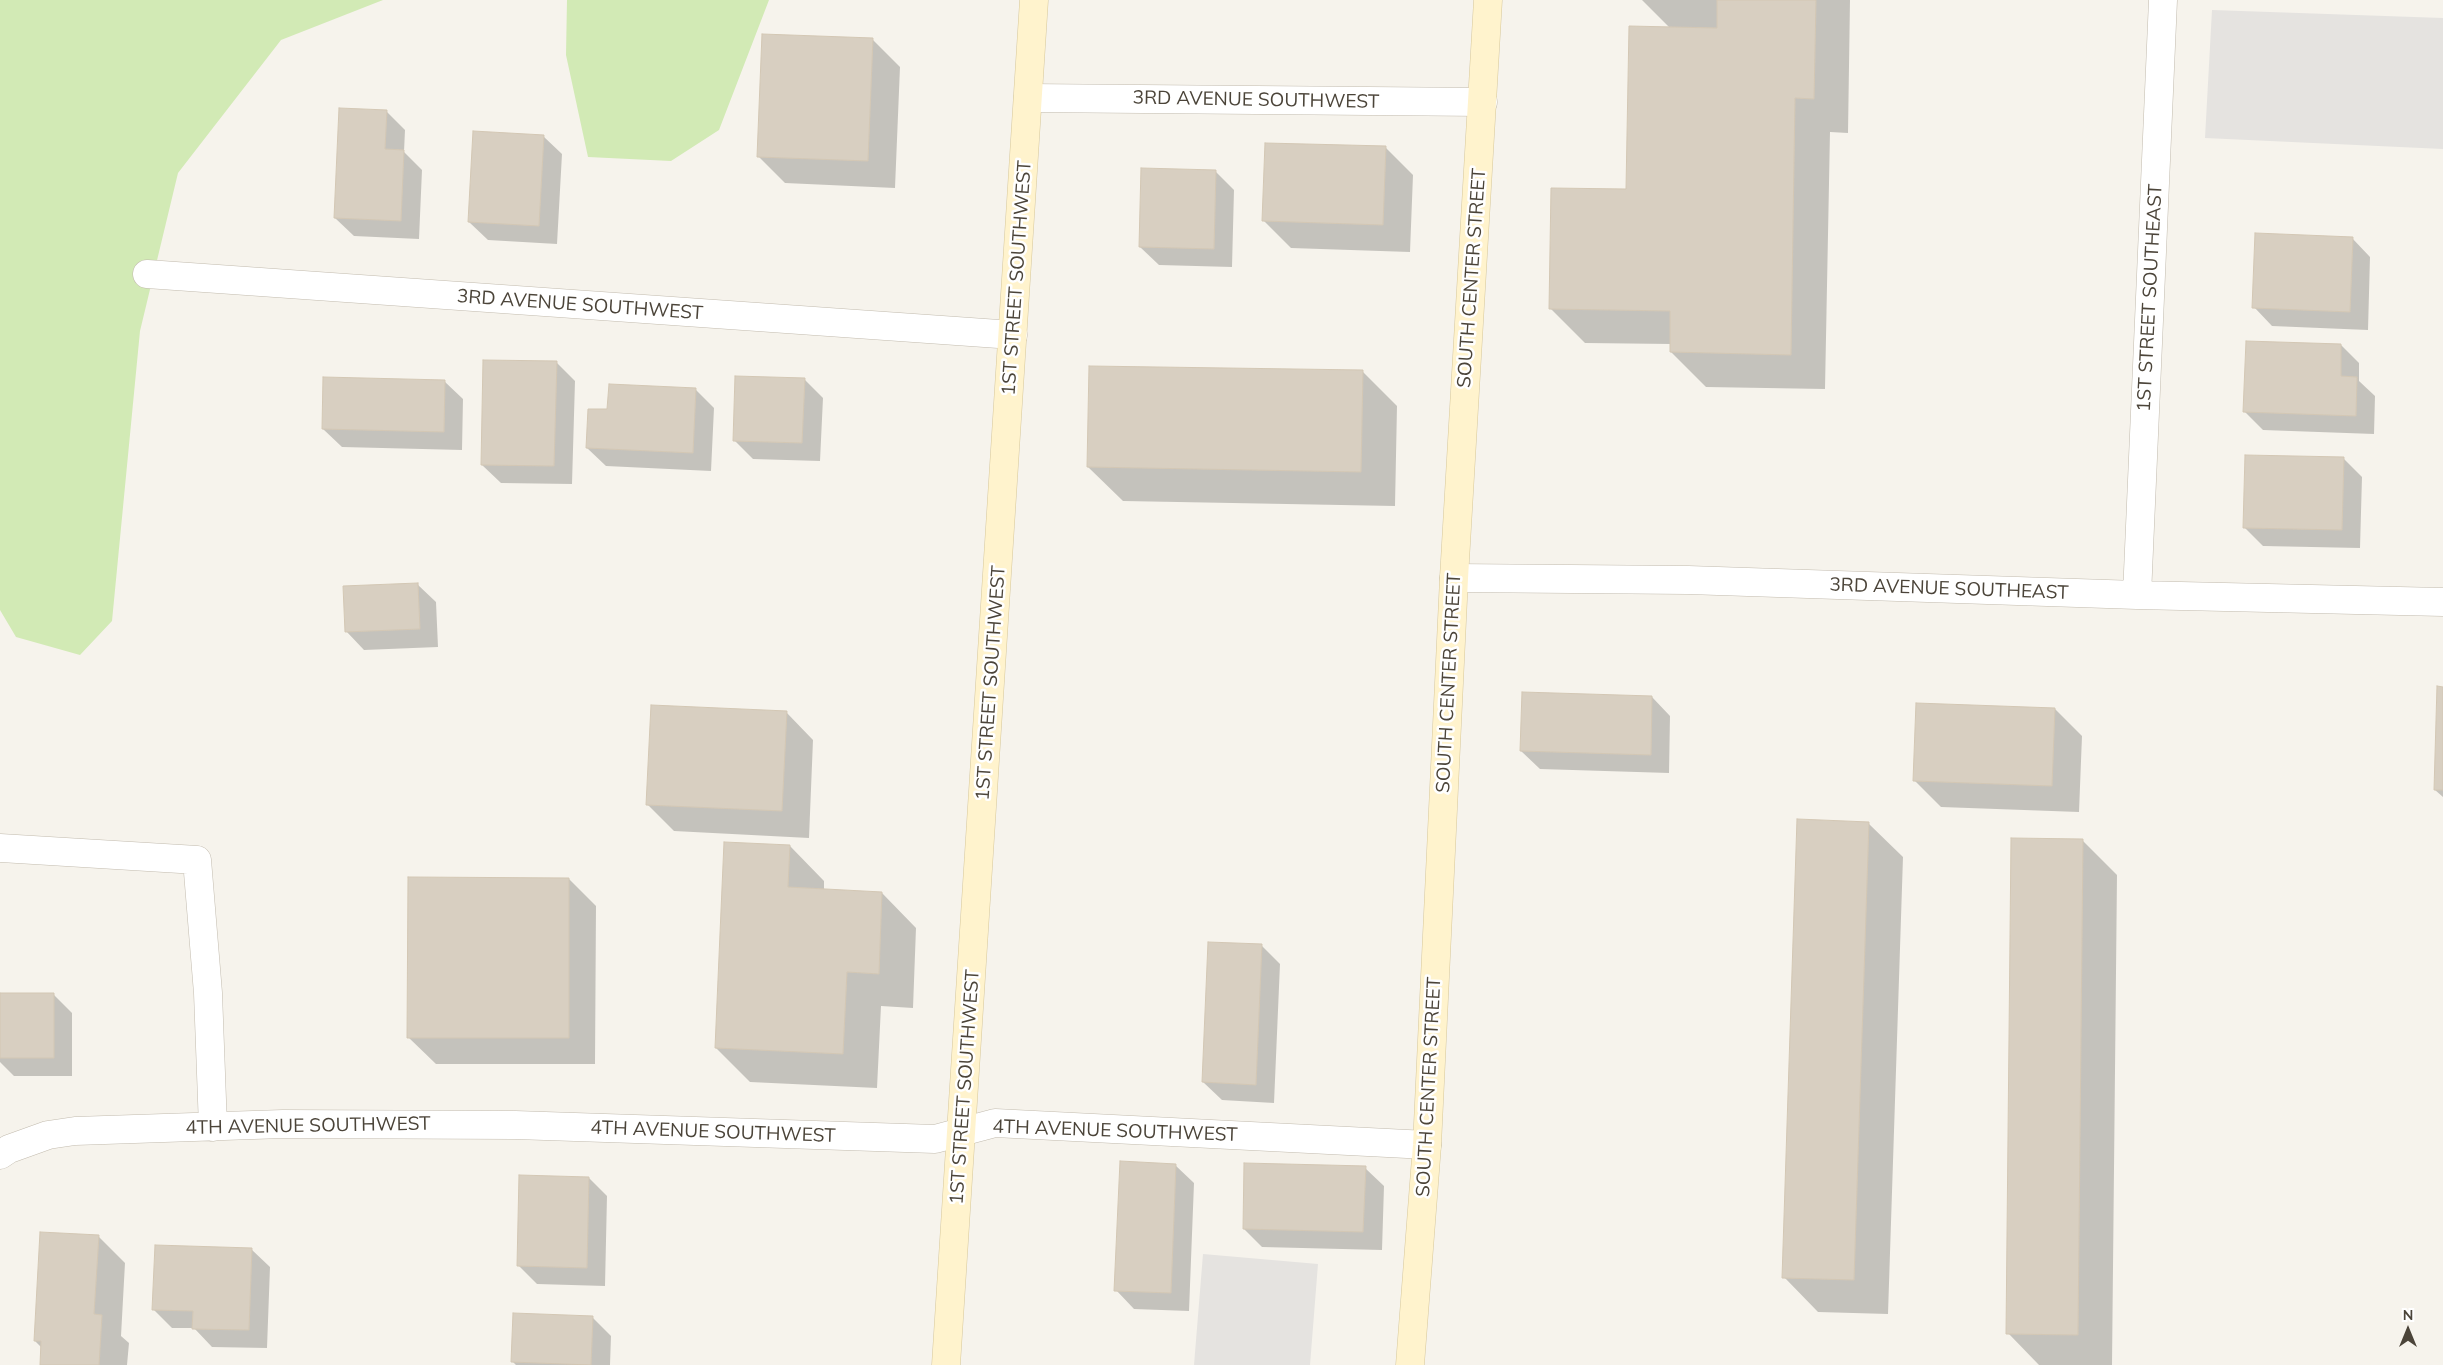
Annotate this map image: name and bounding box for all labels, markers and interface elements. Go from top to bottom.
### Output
street label: 3RD AVENUE SOUTHWEST [1132,86,1380,114]
street label: 1ST STREET SOUTHWEST [997,160,1037,396]
street label: SOUTH CENTER STREET [1453,167,1491,389]
street label: 1ST STREET SOUTHEAST [2133,183,2167,413]
street label: 3RD AVENUE SOUTHWEST [456,285,704,325]
street label: 1ST STREET SOUTHWEST [971,565,1011,801]
street label: SOUTH CENTER STREET [1432,572,1466,794]
street label: 3RD AVENUE SOUTHEAST [1829,573,2069,605]
street label: 1ST STREET SOUTHWEST [945,969,985,1205]
street label: SOUTH CENTER STREET [1412,976,1446,1198]
street label: 4TH AVENUE SOUTHWEST [185,1112,431,1140]
street label: 4TH AVENUE SOUTHWEST [992,1115,1238,1147]
street label: 4TH AVENUE SOUTHWEST [590,1116,836,1148]
north arrow [2383,1305,2433,1355]
text: N [2403,1306,2413,1324]

